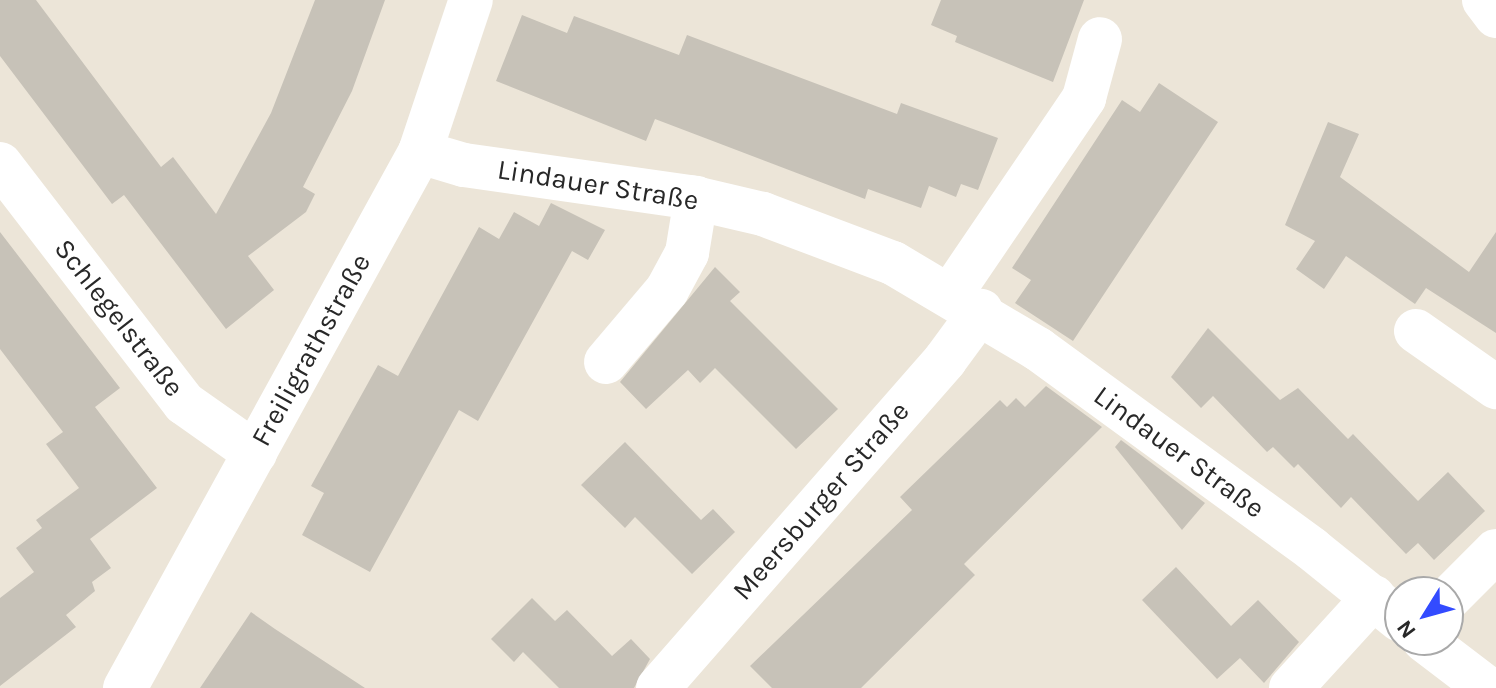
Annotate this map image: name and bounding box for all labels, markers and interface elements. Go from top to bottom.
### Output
street label: Lindauer Straße [495,153,701,217]
street label: Schlegelstraße [47,232,191,404]
street label: Freiligrathstraße [244,248,378,452]
street label: Lindauer Straße [1087,379,1271,525]
street label: Meersburger Straße [726,395,916,607]
north arrow [1384,576,1464,656]
text: N [1391,615,1422,643]

